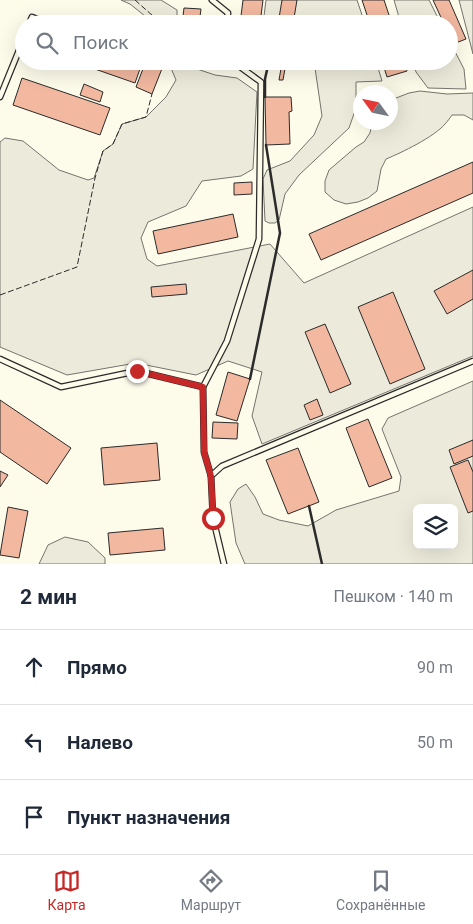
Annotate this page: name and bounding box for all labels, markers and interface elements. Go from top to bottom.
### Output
search box [15,15,458,70]
icon: search [33,29,61,57]
text: Поиск [73,31,129,54]
north arrow [353,85,398,130]
route end [126,360,149,383]
map controls [413,504,458,549]
button: layers [413,504,458,549]
route start [202,507,225,530]
text: 2 мин [20,585,77,609]
text: Пешком · 140 m [334,587,453,606]
icon: ahead [20,653,48,681]
text: Прямо [67,656,127,679]
text: 90 m [417,658,453,677]
icon: left [20,728,48,756]
text: Налево [67,731,133,754]
text: 50 m [417,733,453,752]
icon: arrive [20,803,48,831]
text: Пункт назначения [67,806,230,829]
tab: Карта [48,867,86,913]
tab: Маршрут [181,867,241,913]
tab: Сохранённые [336,867,425,913]

